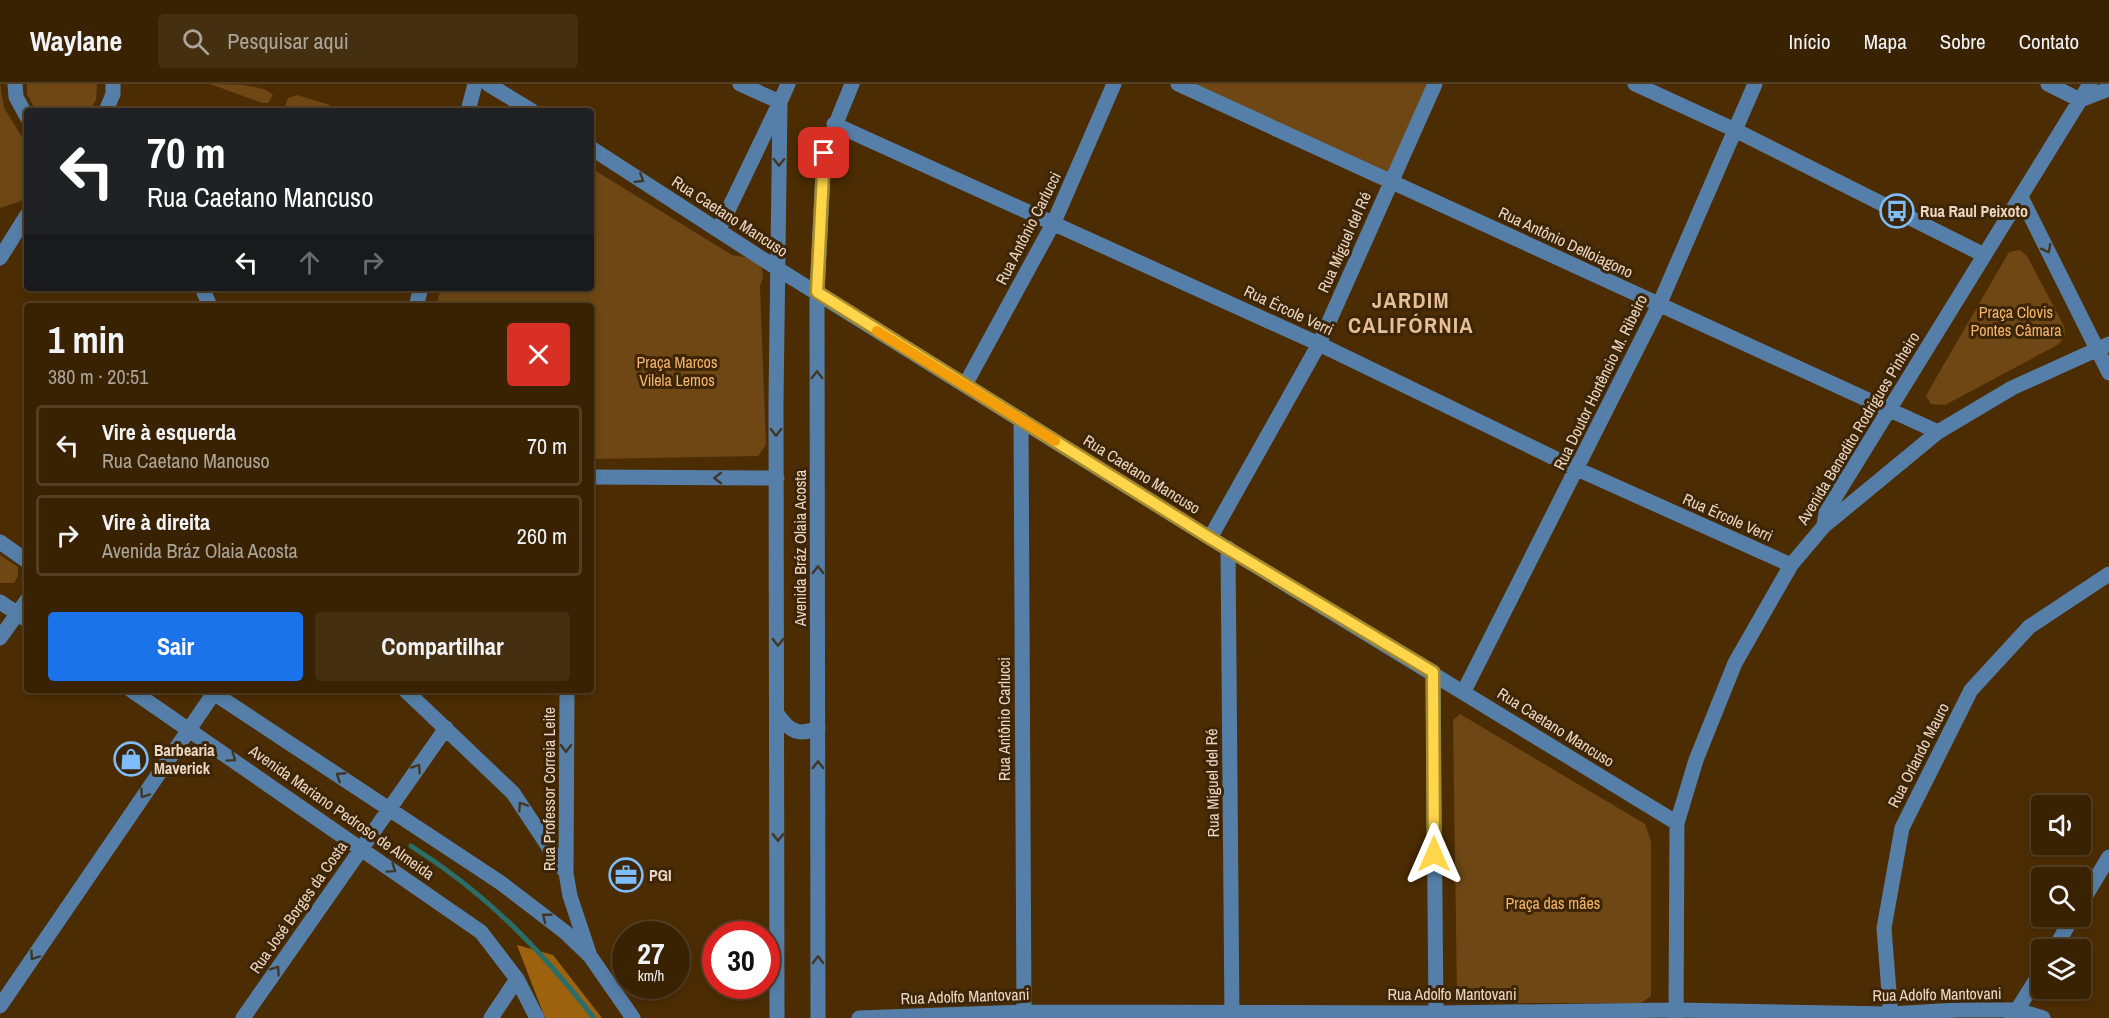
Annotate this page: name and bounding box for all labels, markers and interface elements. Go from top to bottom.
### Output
search box [158,14,578,68]
text: Waylane [30,22,122,60]
icon: search [179,25,212,58]
text: Pesquisar aqui [227,26,349,56]
text: Início [1789,27,1831,56]
text: Mapa [1864,27,1907,56]
text: Sobre [1940,27,1986,56]
text: Contato [2019,27,2079,56]
text: 70 m [147,125,226,181]
pin [798,127,849,178]
icon: left [48,132,126,210]
icon: arrive [807,136,840,169]
one-way arrow [773,157,786,166]
street label: Rua Antônio Carlucci [990,168,1066,288]
street label: Rua Caetano Mancuso [668,170,792,262]
one-way arrow [634,172,645,183]
text: Rua Caetano Mancuso [147,179,373,215]
street label: Rua Miguel del Ré [1312,188,1376,296]
bus stop icon: Rua Raul Peixoto [1879,193,1915,229]
place label: Rua Raul Peixoto [1920,200,2028,222]
street label: Rua Antônio Delloiagono [1495,201,1637,283]
one-way arrow [2040,242,2051,253]
icon: left [230,246,263,279]
icon: ahead [293,246,326,279]
icon: right [356,246,389,279]
street label: Rua Ércole Verri [1241,280,1337,340]
district label: JARDIM CALIFÓRNIA [1348,285,1474,340]
street label: Rua Doutor Hortêncio M. Ribeiro [1548,291,1652,473]
park label: Praça Clovis Pontes Câmara [1970,301,2062,341]
text: 1 min [48,316,125,364]
button: close [507,323,570,386]
street label: Avenida Benedito Rodrigues Pinheiro [1791,327,1924,529]
park label: Praça Marcos Vilela Lemos [637,351,717,391]
text: 380 m · 20:51 [48,363,148,390]
one-way arrow [811,370,823,379]
text: Vire à esquerda [102,417,236,447]
one-way arrow [770,428,782,437]
icon: left [51,429,84,462]
street label: Rua Caetano Mancuso [1079,429,1205,519]
text: 70 m [527,431,567,461]
text: Rua Caetano Mancuso [102,447,270,474]
street label: Avenida Bráz Olaia Acosta [789,469,811,627]
one-way arrow [714,472,723,484]
street label: Rua Ércole Verri [1680,487,1776,547]
text: Vire à direita [102,507,210,537]
icon: right [51,519,84,552]
text: 260 m [517,521,567,551]
text: Avenida Bráz Olaia Acosta [102,537,298,564]
one-way arrow [812,565,824,574]
button: Sair [48,612,303,681]
button: Compartilhar [315,612,570,681]
one-way arrow [772,637,784,646]
street label: Rua Antônio Carlucci [993,657,1015,781]
street label: Rua Caetano Mancuso [1493,682,1619,772]
street label: Rua Orlando Mauro [1882,699,1954,811]
street label: Rua Professor Correia Leite [538,707,560,871]
street label: Rua Miguel del Ré [1200,728,1224,838]
place label: Barbearia Maverick [154,739,215,779]
street label: Avenida Mariano Pedroso de Almeida [244,739,440,885]
shop icon: Barbearia Maverick [113,741,149,777]
one-way arrow [560,744,572,753]
one-way arrow [225,751,236,762]
one-way arrow [812,760,824,769]
one-way arrow [410,763,421,774]
one-way arrow [336,772,347,783]
one-way arrow [140,787,151,798]
map controls [2031,795,2091,999]
button: sound [2031,795,2091,855]
one-way arrow [518,802,529,813]
position arrow [1402,822,1466,886]
one-way arrow [772,832,784,841]
street label: Rua José Borges da Costa [244,836,352,978]
office icon: PGI [608,857,644,893]
one-way arrow [386,862,397,873]
place label: PGI [649,864,672,886]
button: search [2031,867,2091,927]
park label: Praça das mães [1506,892,1600,914]
one-way arrow [542,913,553,924]
speed limit sign: 30 [702,921,780,999]
text: 27 [637,933,665,973]
button: layers [2031,939,2091,999]
one-way arrow [31,949,42,960]
one-way arrow [812,955,824,964]
text: km/h [638,965,664,986]
one-way arrow [269,966,280,977]
street label: Rua Adolfo Mantovani [1872,982,2002,1006]
street label: Rua Adolfo Mantovani [900,983,1030,1009]
street label: Rua Adolfo Mantovani [1387,983,1517,1005]

